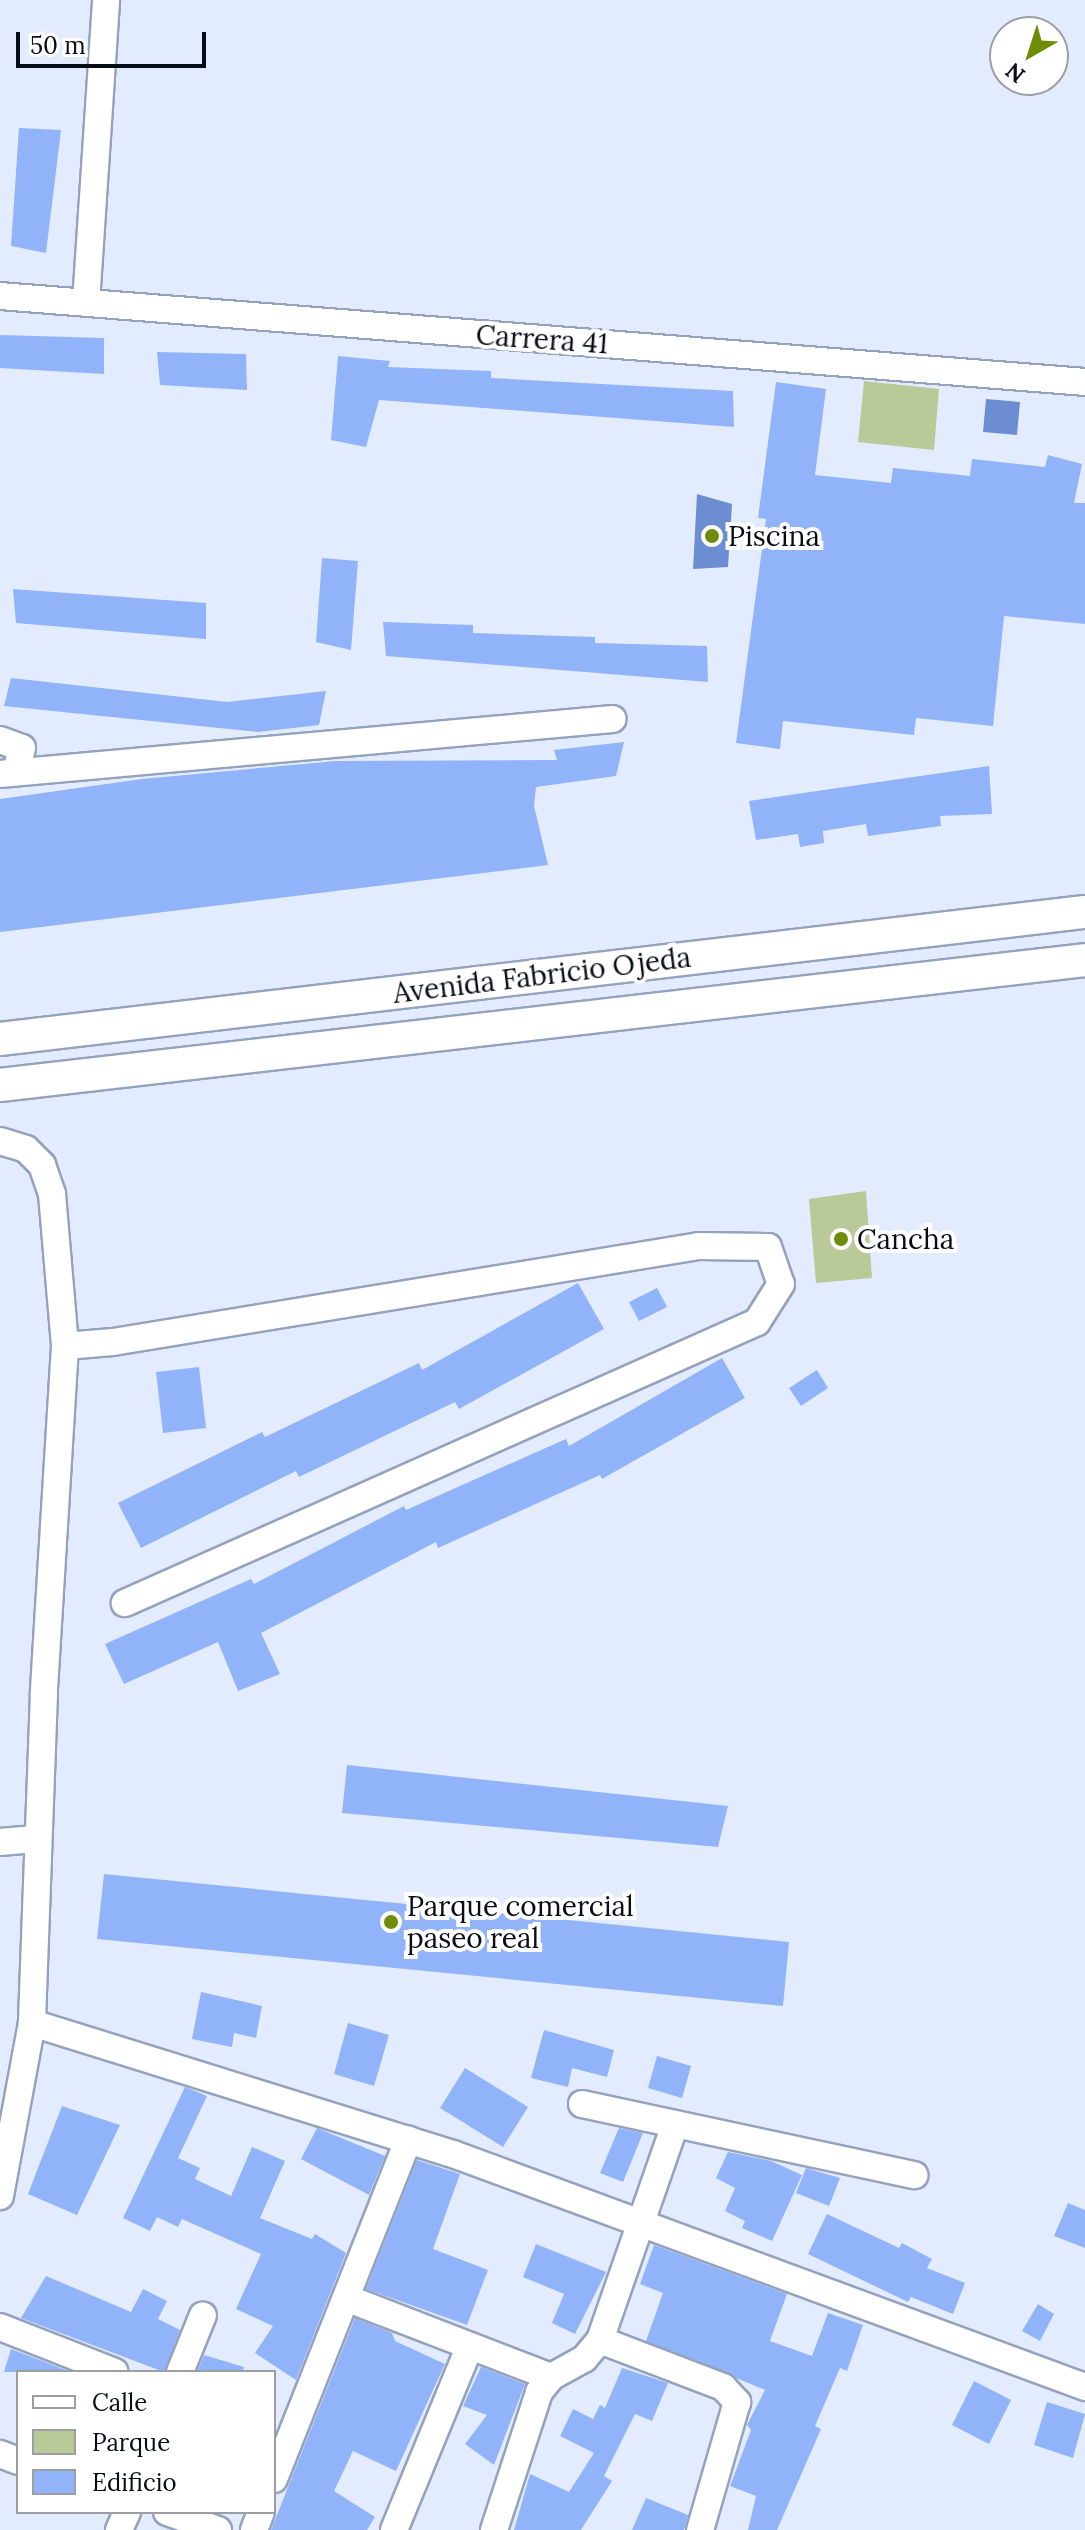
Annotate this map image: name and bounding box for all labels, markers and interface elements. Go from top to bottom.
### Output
scale bar [20,16,210,66]
north arrow [989,16,1069,96]
text: 50 m [30,30,86,61]
text: N [1000,57,1031,89]
street label: Carrera 41 [475,318,609,360]
place label: Piscina [728,519,820,553]
marker: Piscina [703,527,721,545]
street label: Avenida Fabricio Ojeda [391,940,693,1010]
place label: Cancha [857,1222,954,1256]
marker: Cancha [832,1230,850,1248]
place label: Parque comercial paseo real [407,1889,634,1955]
marker: Parque comercial paseo real [382,1913,400,1931]
legend [16,2370,276,2514]
text: Calle [92,2387,147,2418]
text: Parque [92,2427,170,2458]
text: Edificio [92,2467,177,2498]

